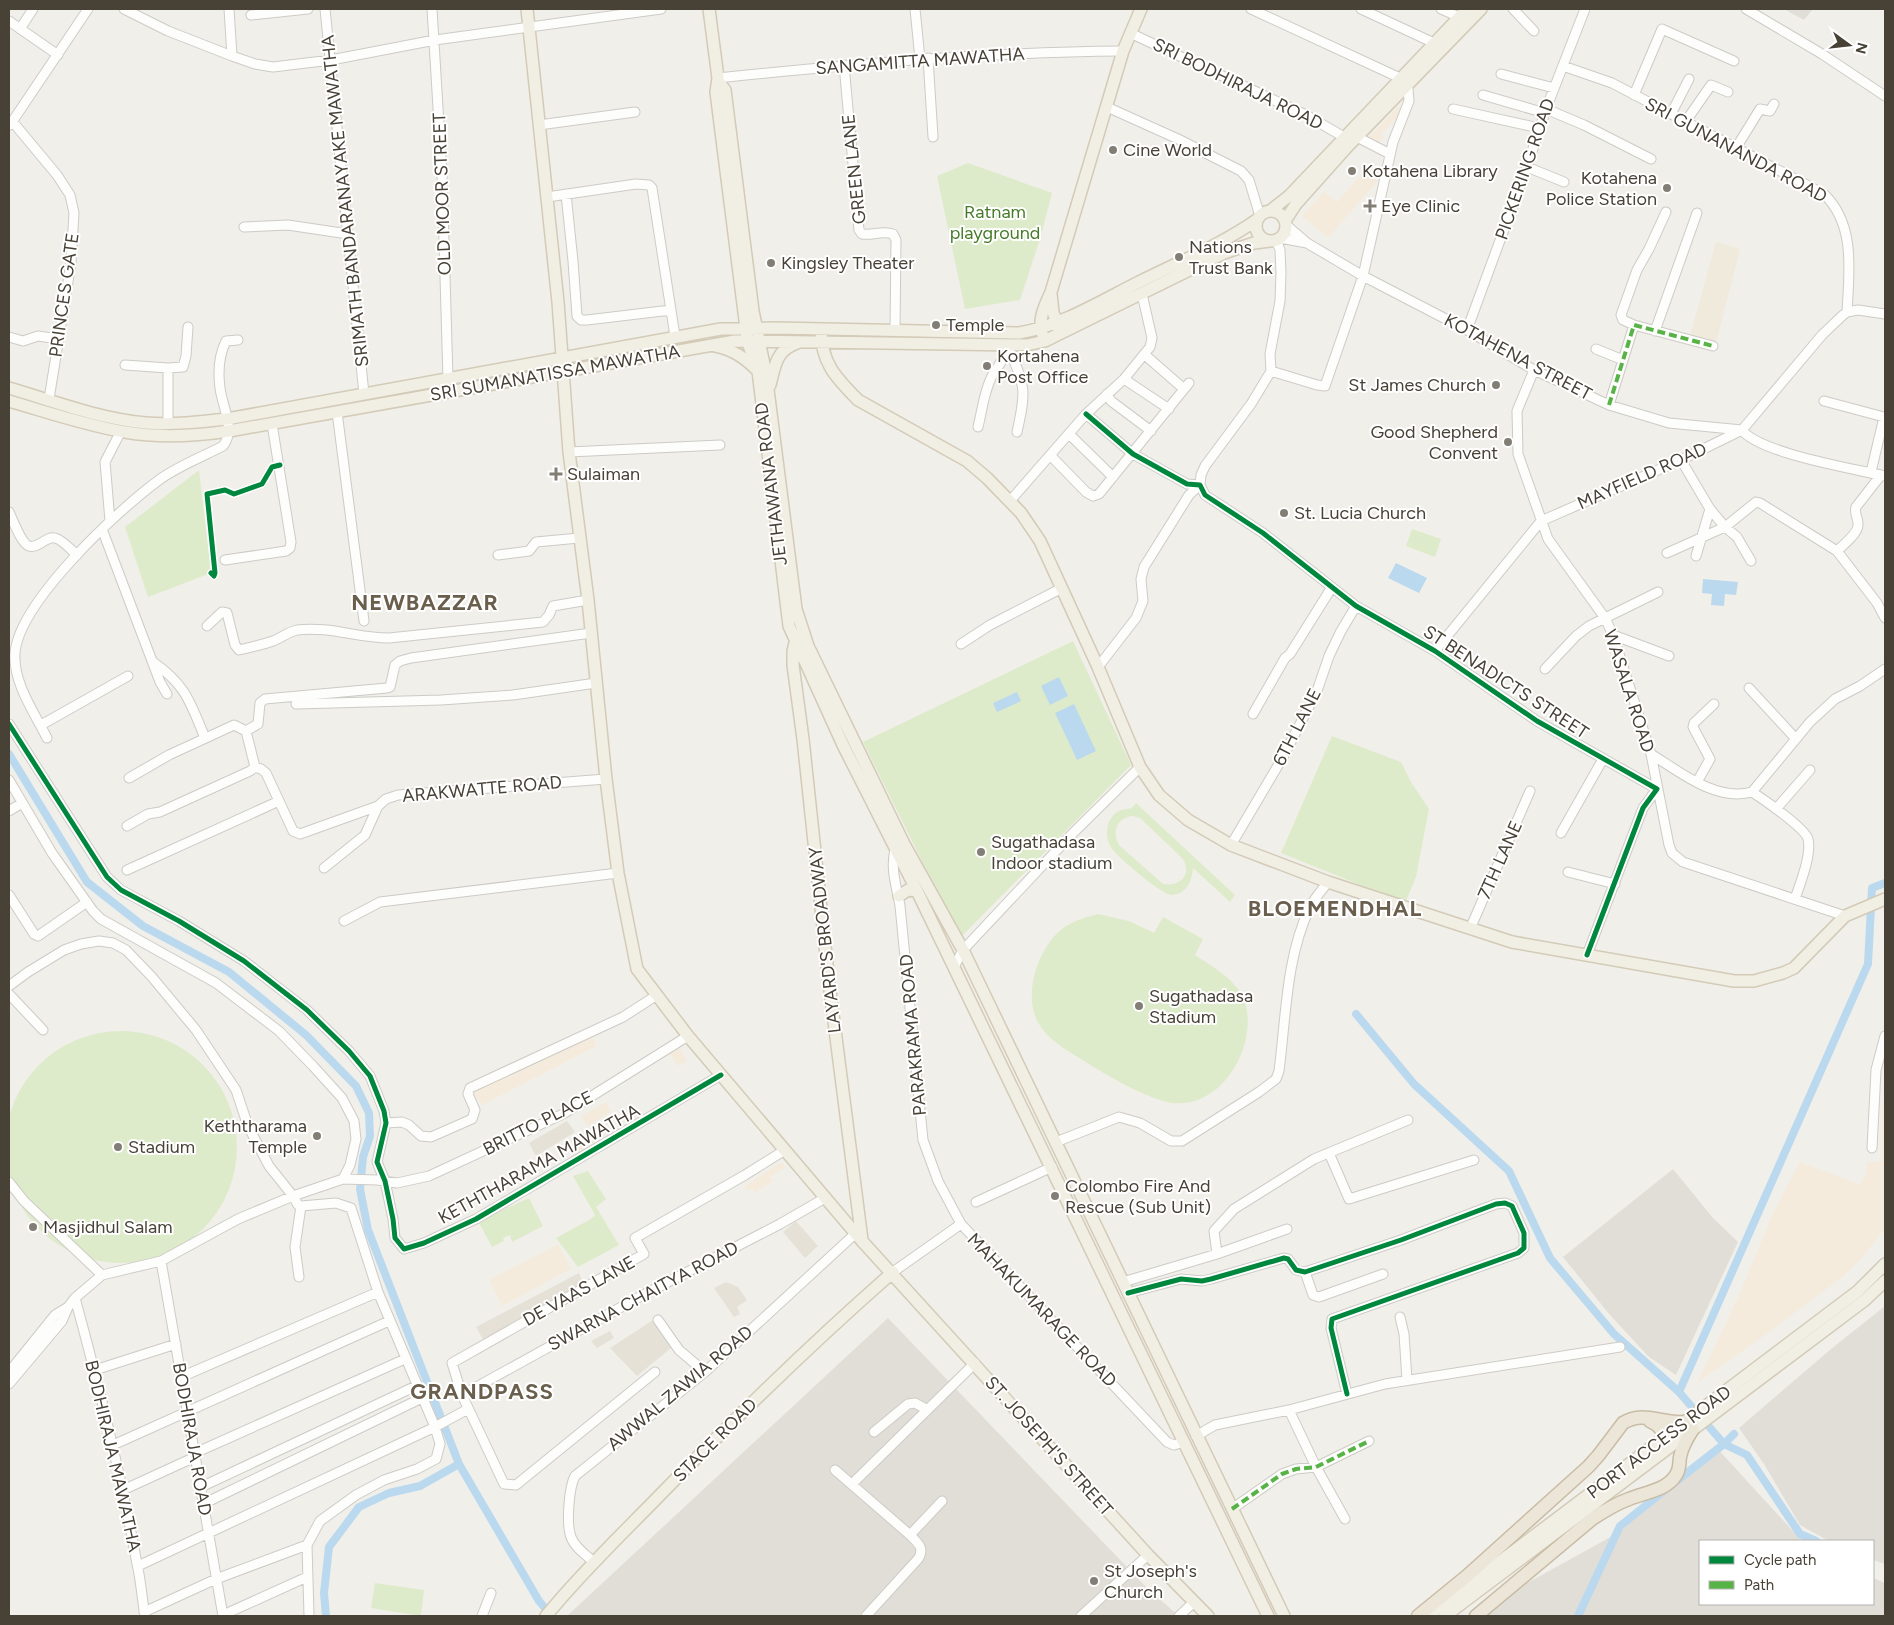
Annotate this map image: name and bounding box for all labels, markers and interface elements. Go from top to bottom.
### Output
north arrow [1824,20,1874,70]
street label: SRI BODHIRAJA ROAD [1149,33,1327,135]
street label: SRIMATH BANDARANAYAKE MAWATHA [317,34,373,368]
text: N [1851,41,1871,56]
street label: SANGAMITTA MAWATHA [815,43,1025,79]
street label: SRI GUNANANDA ROAD [1641,93,1831,207]
street label: PICKERING ROAD [1491,95,1559,243]
street label: OLD MOOR STREET [428,112,456,276]
street label: GREEN LANE [837,113,871,225]
place label: Cine World [1123,139,1212,161]
marker: Cine World [1107,144,1119,156]
place label: Kotahena Library [1362,160,1498,182]
marker: Kotahena Library [1346,165,1358,177]
place label: Kotahena Police Station [1546,167,1657,210]
marker: Kotahena Police Station [1661,182,1673,194]
place label: Eye Clinic [1381,195,1461,217]
marker: Eye Clinic [1363,199,1377,213]
park label: Ratnam playground [950,201,1040,244]
street label: PRINCES GATE [44,231,84,359]
place label: Nations Trust Bank [1189,236,1273,279]
marker: Nations Trust Bank [1173,251,1185,263]
place label: Kingsley Theater [781,252,914,274]
marker: Kingsley Theater [765,257,777,269]
street label: KOTAHENA STREET [1440,309,1596,405]
place label: Temple [946,314,1005,336]
marker: Temple [930,319,942,331]
street label: SRI SUMANATISSA MAWATHA [428,340,682,406]
place label: Kortahena Post Office [997,345,1088,388]
marker: Kortahena Post Office [981,360,993,372]
place label: St James Church [1348,374,1486,396]
marker: St James Church [1490,379,1502,391]
street label: JETHAWANA ROAD [750,401,792,567]
place label: Good Shepherd Convent [1370,421,1498,464]
marker: Good Shepherd Convent [1502,436,1514,448]
street label: MAYFIELD ROAD [1574,438,1710,514]
place label: Sulaiman [567,463,640,485]
marker: Sulaiman [549,467,563,481]
place label: St. Lucia Church [1294,502,1426,524]
marker: St. Lucia Church [1278,507,1290,519]
district label: NEWBAZZAR [351,589,499,616]
street label: ST BENADICTS STREET [1419,620,1593,744]
street label: WASALA ROAD [1599,627,1659,755]
street label: 6TH LANE [1268,684,1326,770]
street label: ARAKWATTE ROAD [401,771,563,807]
street label: 7TH LANE [1473,817,1527,903]
place label: Sugathadasa Indoor stadium [991,831,1112,874]
street label: LAYARD'S BROADWAY [804,846,846,1034]
marker: Sugathadasa Indoor stadium [975,846,987,858]
district label: BLOEMENDHAL [1248,895,1422,922]
street label: PARAKRAMA ROAD [895,953,931,1117]
place label: Sugathadasa Stadium [1149,985,1253,1028]
marker: Sugathadasa Stadium [1133,1000,1145,1012]
street label: BRITTO PLACE [479,1086,597,1160]
street label: KETHTHARAMA MAWATHA [434,1099,644,1229]
place label: Keththarama Temple [204,1115,307,1158]
marker: Keththarama Temple [311,1130,323,1142]
place label: Stadium [128,1136,195,1158]
marker: Stadium [112,1141,124,1153]
place label: Colombo Fire And Rescue (Sub Unit) [1065,1175,1211,1218]
marker: Colombo Fire And Rescue (Sub Unit) [1049,1190,1061,1202]
place label: Masjidhul Salam [43,1216,173,1238]
marker: Masjidhul Salam [27,1221,39,1233]
street label: MAHAKUMARAGE ROAD [963,1228,1121,1392]
street label: SWARNA CHAITYA ROAD [544,1236,742,1356]
street label: DE VAAS LANE [519,1251,639,1331]
street label: AWWAL ZAWIA ROAD [603,1321,757,1455]
street label: BODHIRAJA MAWATHA [80,1358,146,1554]
street label: BODHIRAJA ROAD [168,1361,216,1517]
street label: ST. JOSEPH'S STREET [980,1372,1118,1521]
district label: GRANDPASS [410,1378,554,1405]
street label: PORT ACCESS ROAD [1583,1381,1735,1503]
street label: STACE ROAD [669,1394,761,1486]
legend [1699,1540,1874,1605]
text: Cycle path [1744,1551,1816,1569]
place label: St Joseph's Church [1104,1560,1197,1603]
marker: St Joseph's Church [1088,1575,1100,1587]
text: Path [1744,1576,1774,1594]

